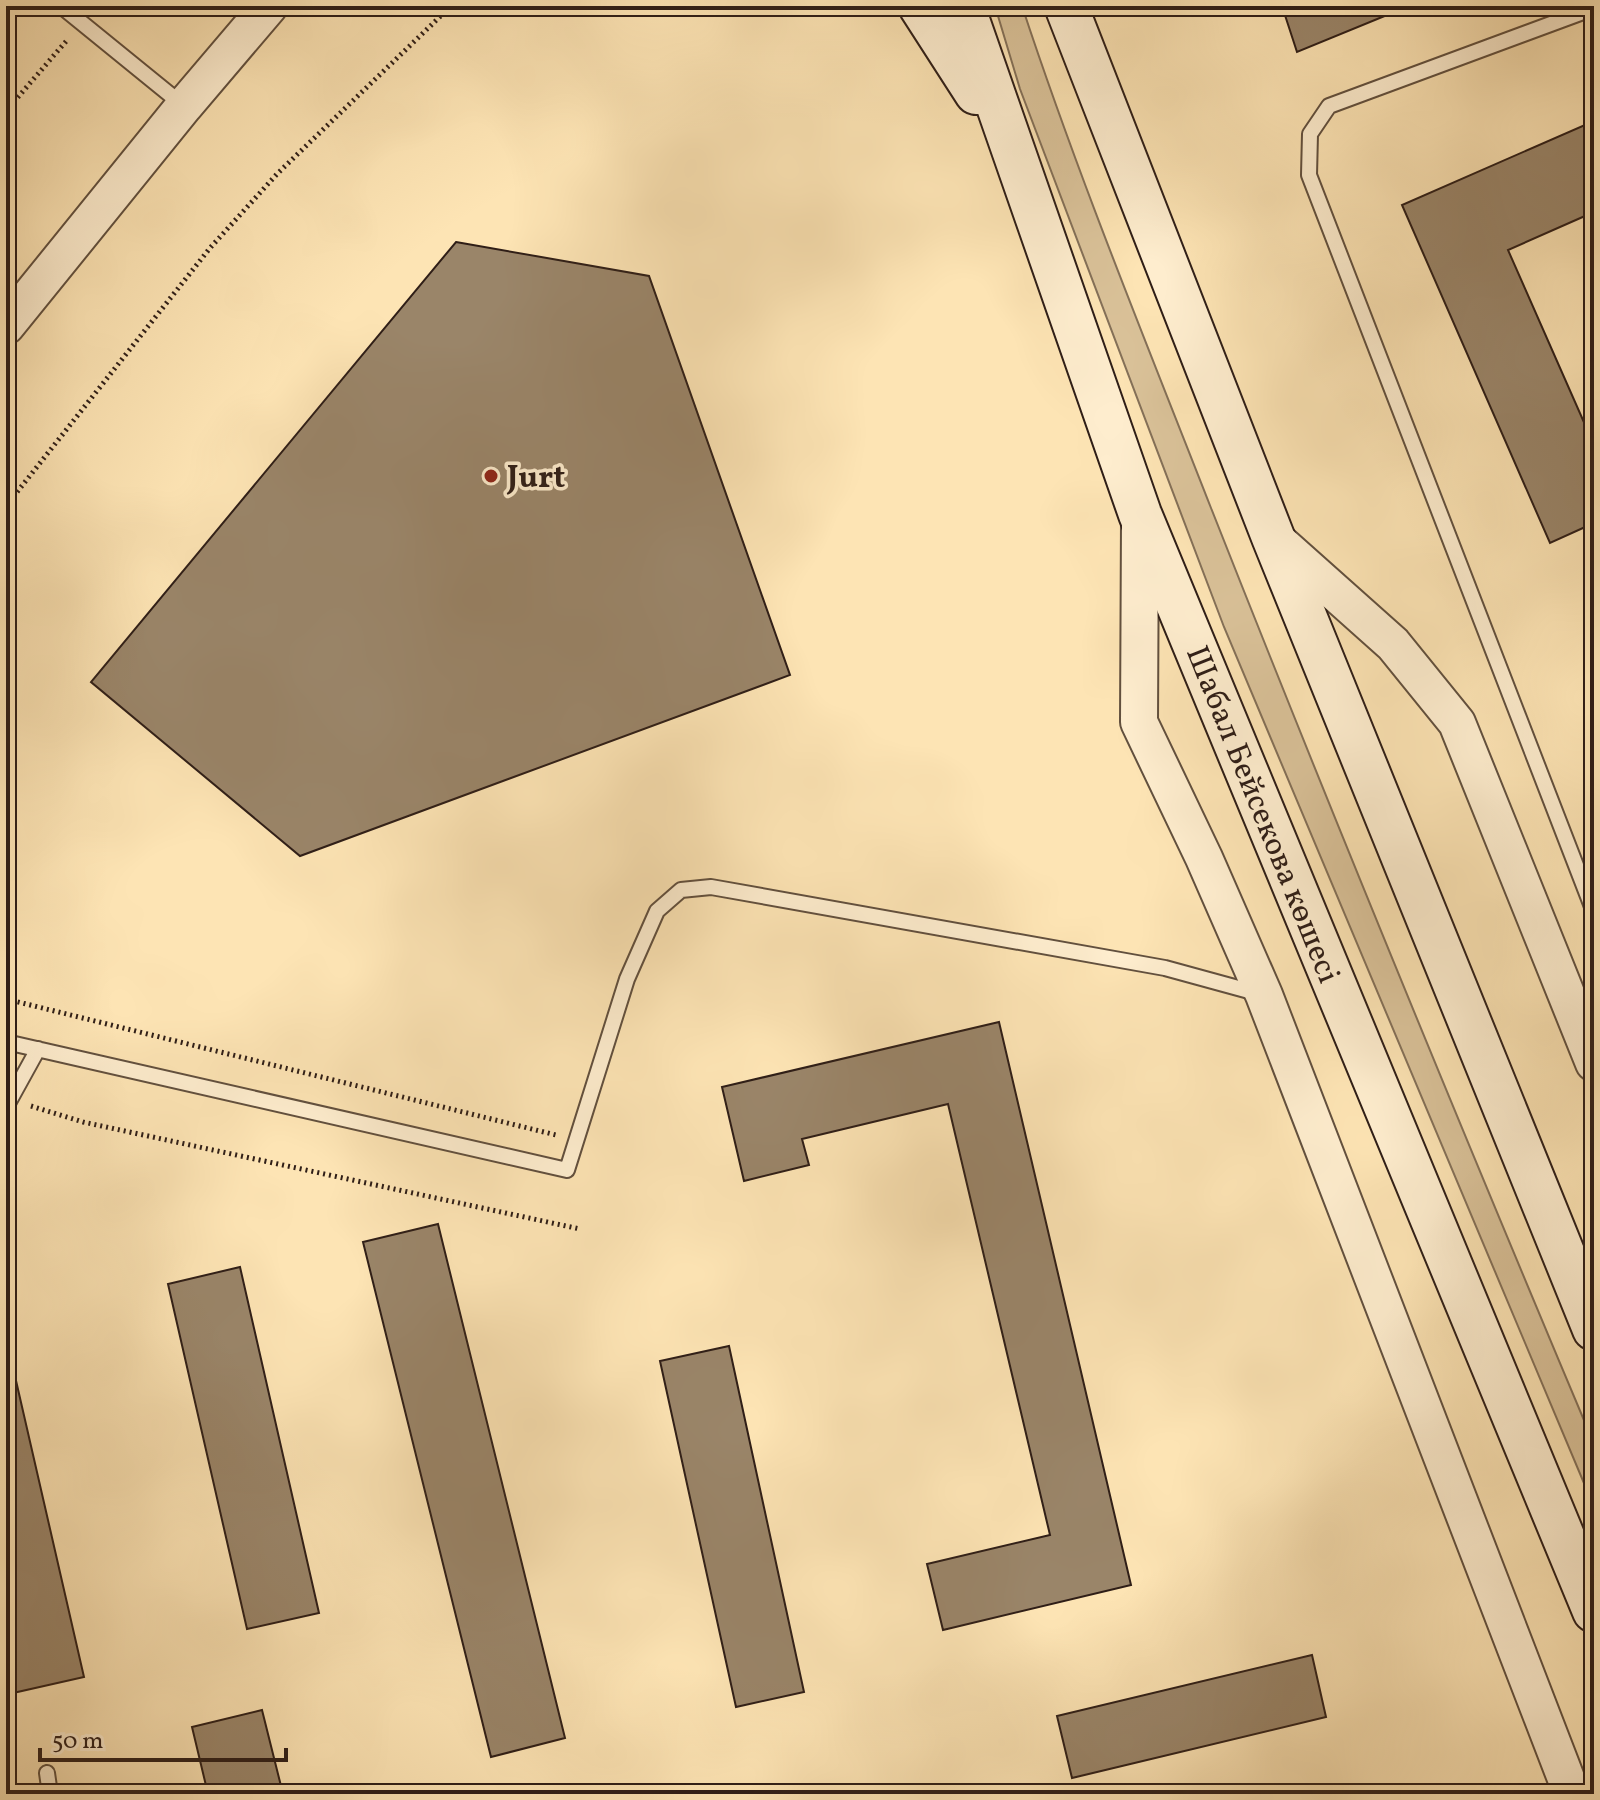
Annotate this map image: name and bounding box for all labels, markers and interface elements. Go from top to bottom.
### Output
place label: Jurt [506,457,565,501]
marker: Jurt [482,467,500,485]
street label: Шабал Бейсекова көшесі [1173,640,1349,990]
scale bar [40,1712,286,1762]
text: 50 m [52,1725,104,1759]

